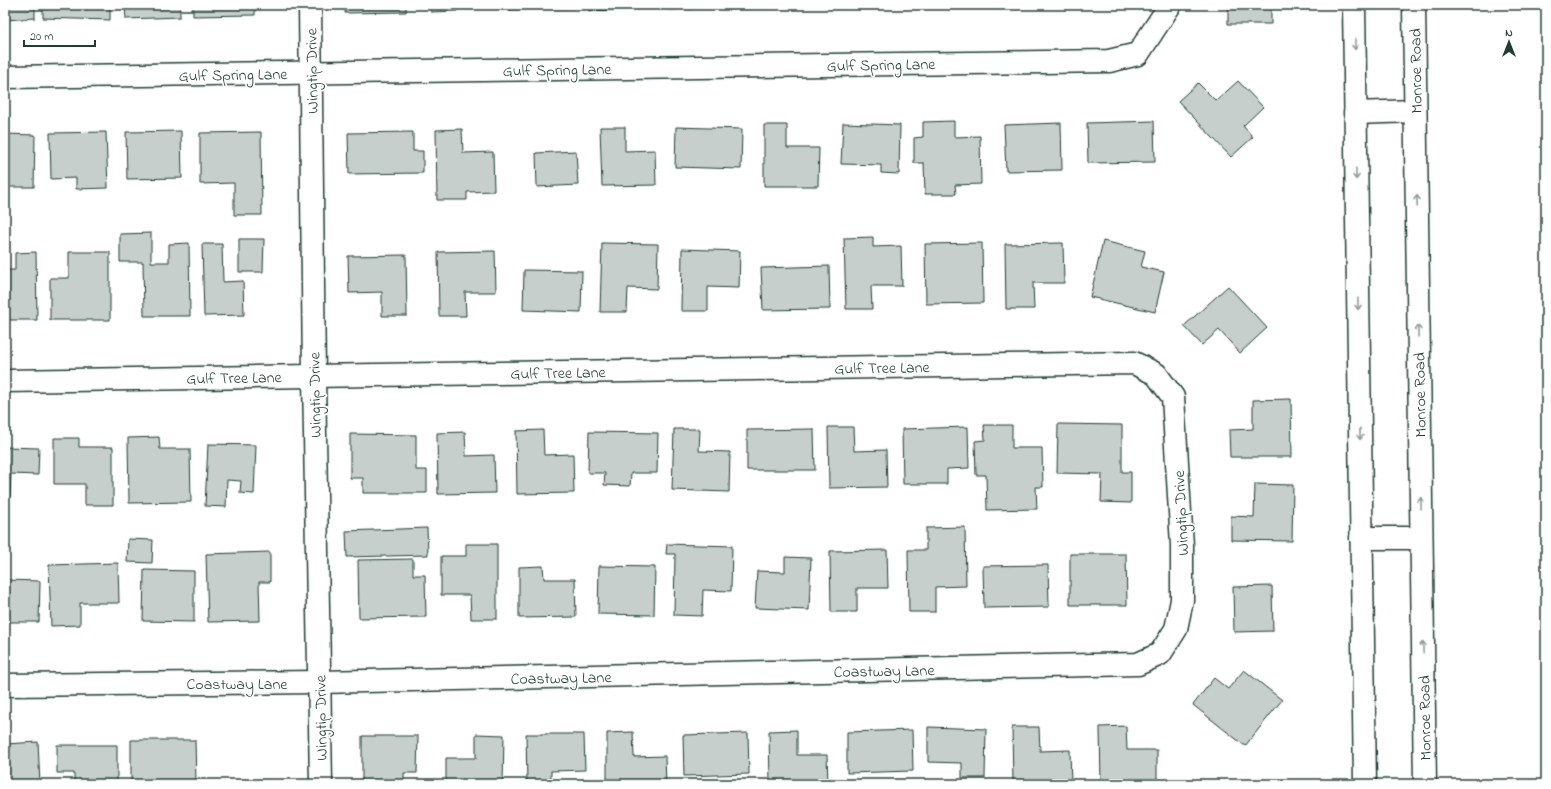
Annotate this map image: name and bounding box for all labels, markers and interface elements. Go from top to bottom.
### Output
scale bar [24,22,95,48]
north arrow [1489,22,1529,62]
text: N [1505,25,1513,41]
street label: Wingtip Drive [300,27,326,114]
text: 20 m [30,28,53,46]
street label: Monroe Road [1404,28,1430,114]
one-way arrow [1351,37,1358,50]
street label: Gulf Spring Lane [826,53,936,79]
street label: Gulf Spring Lane [502,58,612,84]
street label: Gulf Spring Lane [178,63,288,89]
one-way arrow [1352,167,1360,180]
one-way arrow [1413,195,1420,208]
one-way arrow [1354,297,1362,310]
one-way arrow [1415,325,1422,338]
street label: Wingtip Drive [303,351,329,438]
street label: Monroe Road [1408,352,1434,438]
street label: Gulf Tree Lane [834,356,931,382]
street label: Gulf Tree Lane [510,361,607,387]
street label: Gulf Tree Lane [186,366,283,392]
one-way arrow [1356,427,1364,440]
street label: Wingtip Drive [1168,469,1196,556]
one-way arrow [1417,497,1425,510]
one-way arrow [1419,641,1427,654]
street label: Coastway Lane [833,659,936,685]
street label: Coastway Lane [510,666,613,692]
street label: Coastway Lane [187,673,288,697]
street label: Wingtip Drive [309,674,335,761]
street label: Monroe Road [1413,675,1439,761]

